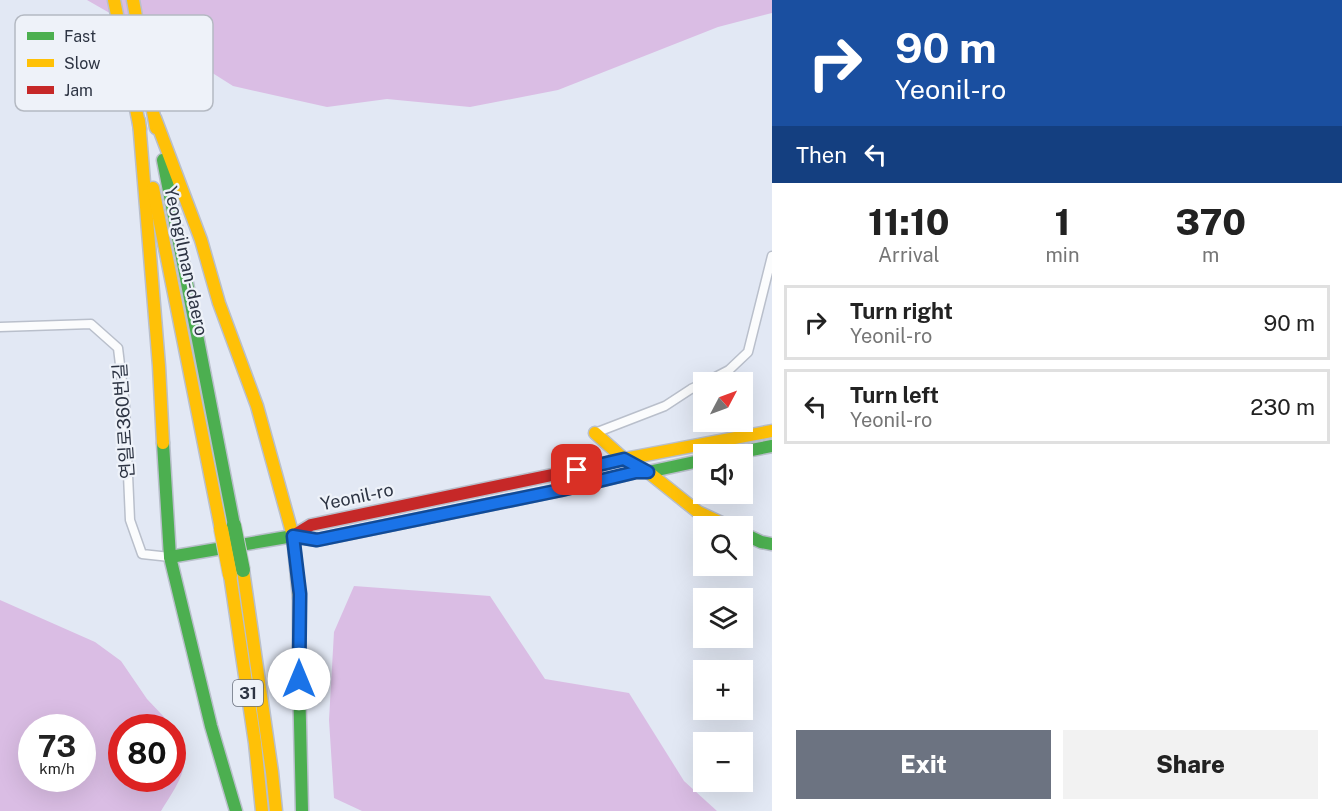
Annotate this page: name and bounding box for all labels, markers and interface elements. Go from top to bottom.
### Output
legend [15,15,213,111]
text: 90 m [895,23,997,72]
icon: right [796,24,874,102]
text: Fast [64,27,96,46]
text: Slow [64,54,101,73]
text: Yeonil-ro [895,73,1006,105]
text: Jam [64,81,93,100]
icon: left [859,138,892,171]
text: Then [796,142,847,168]
street label: Yeongilman-daero [160,184,213,338]
text: 11:10 [868,201,950,243]
text: 1 [1055,201,1070,243]
text: 370 [1175,201,1246,243]
text: Arrival [878,243,940,267]
text: min [1046,243,1079,267]
text: m [1202,243,1219,267]
text: Turn right [850,298,953,324]
icon: right [799,306,832,339]
text: 90 m [1264,310,1315,336]
text: Yeonil-ro [850,324,932,348]
street label: 연일로360번길 [109,362,138,480]
north arrow [693,372,753,432]
map controls [693,372,753,792]
text: Turn left [850,382,939,408]
icon: left [799,390,832,423]
text: 230 m [1250,394,1315,420]
text: Yeonil-ro [850,408,932,432]
pin [551,444,602,495]
button: sound [693,444,753,504]
icon: arrive [560,453,593,486]
street label: Yeonil-ro [318,479,395,514]
button: search [693,516,753,576]
button: layers [693,588,753,648]
position arrow [267,647,331,711]
button: + [693,660,753,720]
road number: 31 [233,680,263,706]
speed limit sign: 80 [108,714,186,792]
text: 73 [38,728,76,764]
button: Exit [796,730,1051,799]
button: Share [1063,730,1318,799]
button: − [693,732,753,792]
text: km/h [39,760,75,777]

